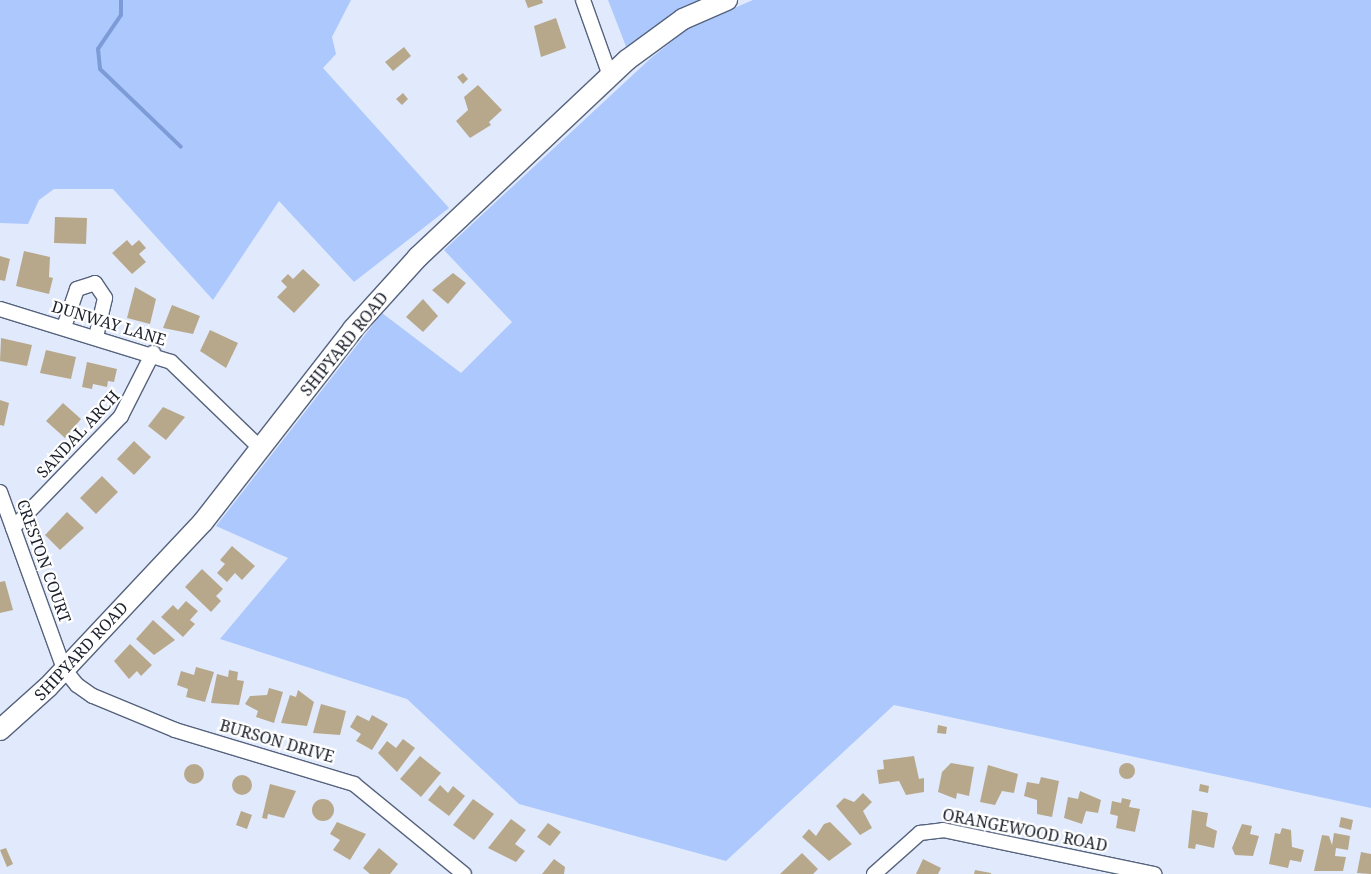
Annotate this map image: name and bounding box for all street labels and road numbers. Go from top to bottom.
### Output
street label: SHIPYARD ROAD [296,288,392,400]
street label: DUNWAY LANE [49,296,169,350]
street label: SANDAL ARCH [33,386,123,482]
street label: CRESTON COURT [13,497,75,625]
street label: SHIPYARD ROAD [30,598,132,704]
street label: BURSON DRIVE [218,715,336,767]
street label: ORANGEWOOD ROAD [941,805,1109,855]

